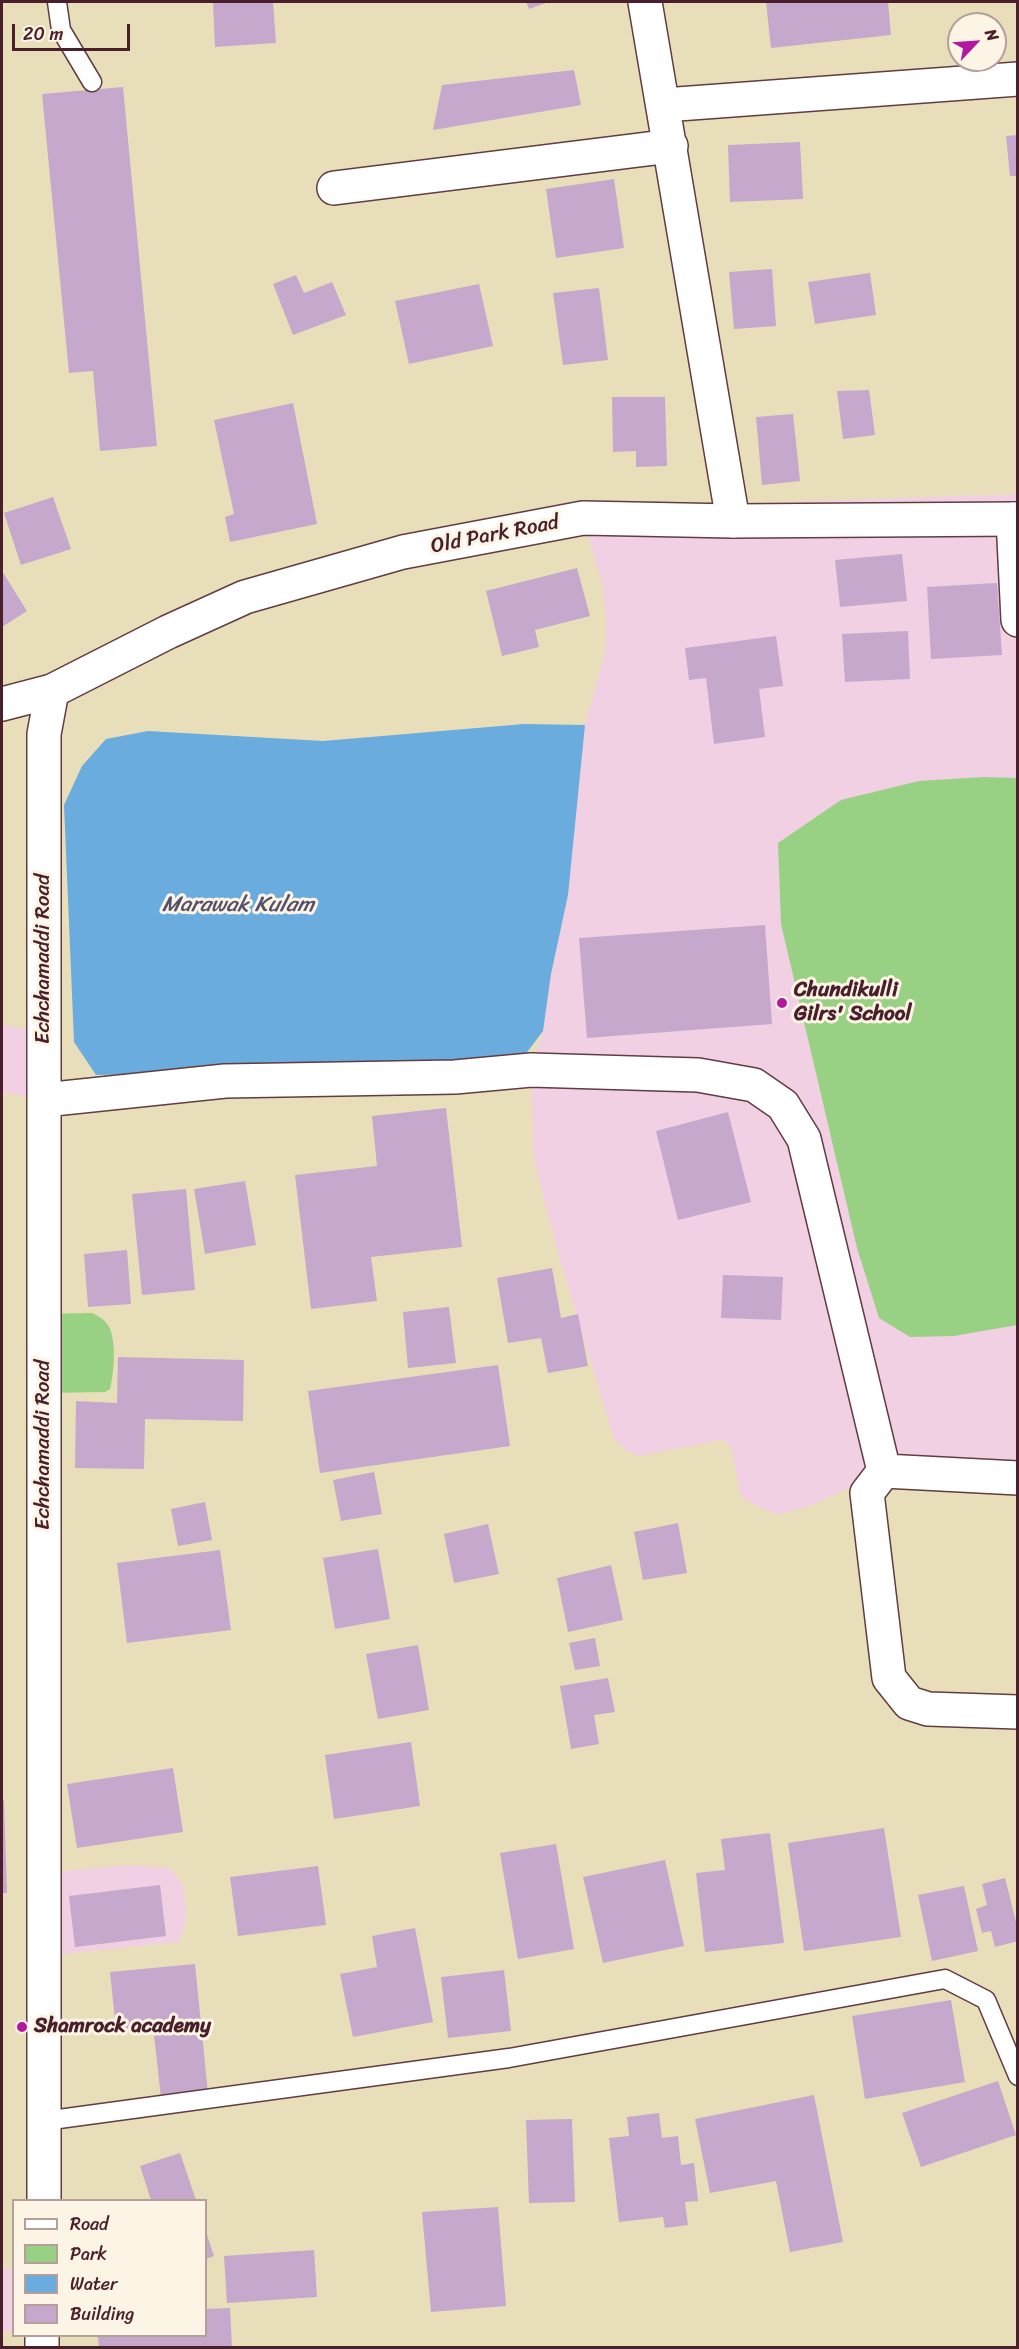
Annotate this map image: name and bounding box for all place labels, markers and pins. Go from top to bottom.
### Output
place label: Chundikulli Gilrs' School [794,978,911,1028]
marker: Chundikulli Gilrs' School [775,996,789,1010]
place label: Shamrock academy [34,2014,211,2040]
marker: Shamrock academy [15,2020,29,2034]

